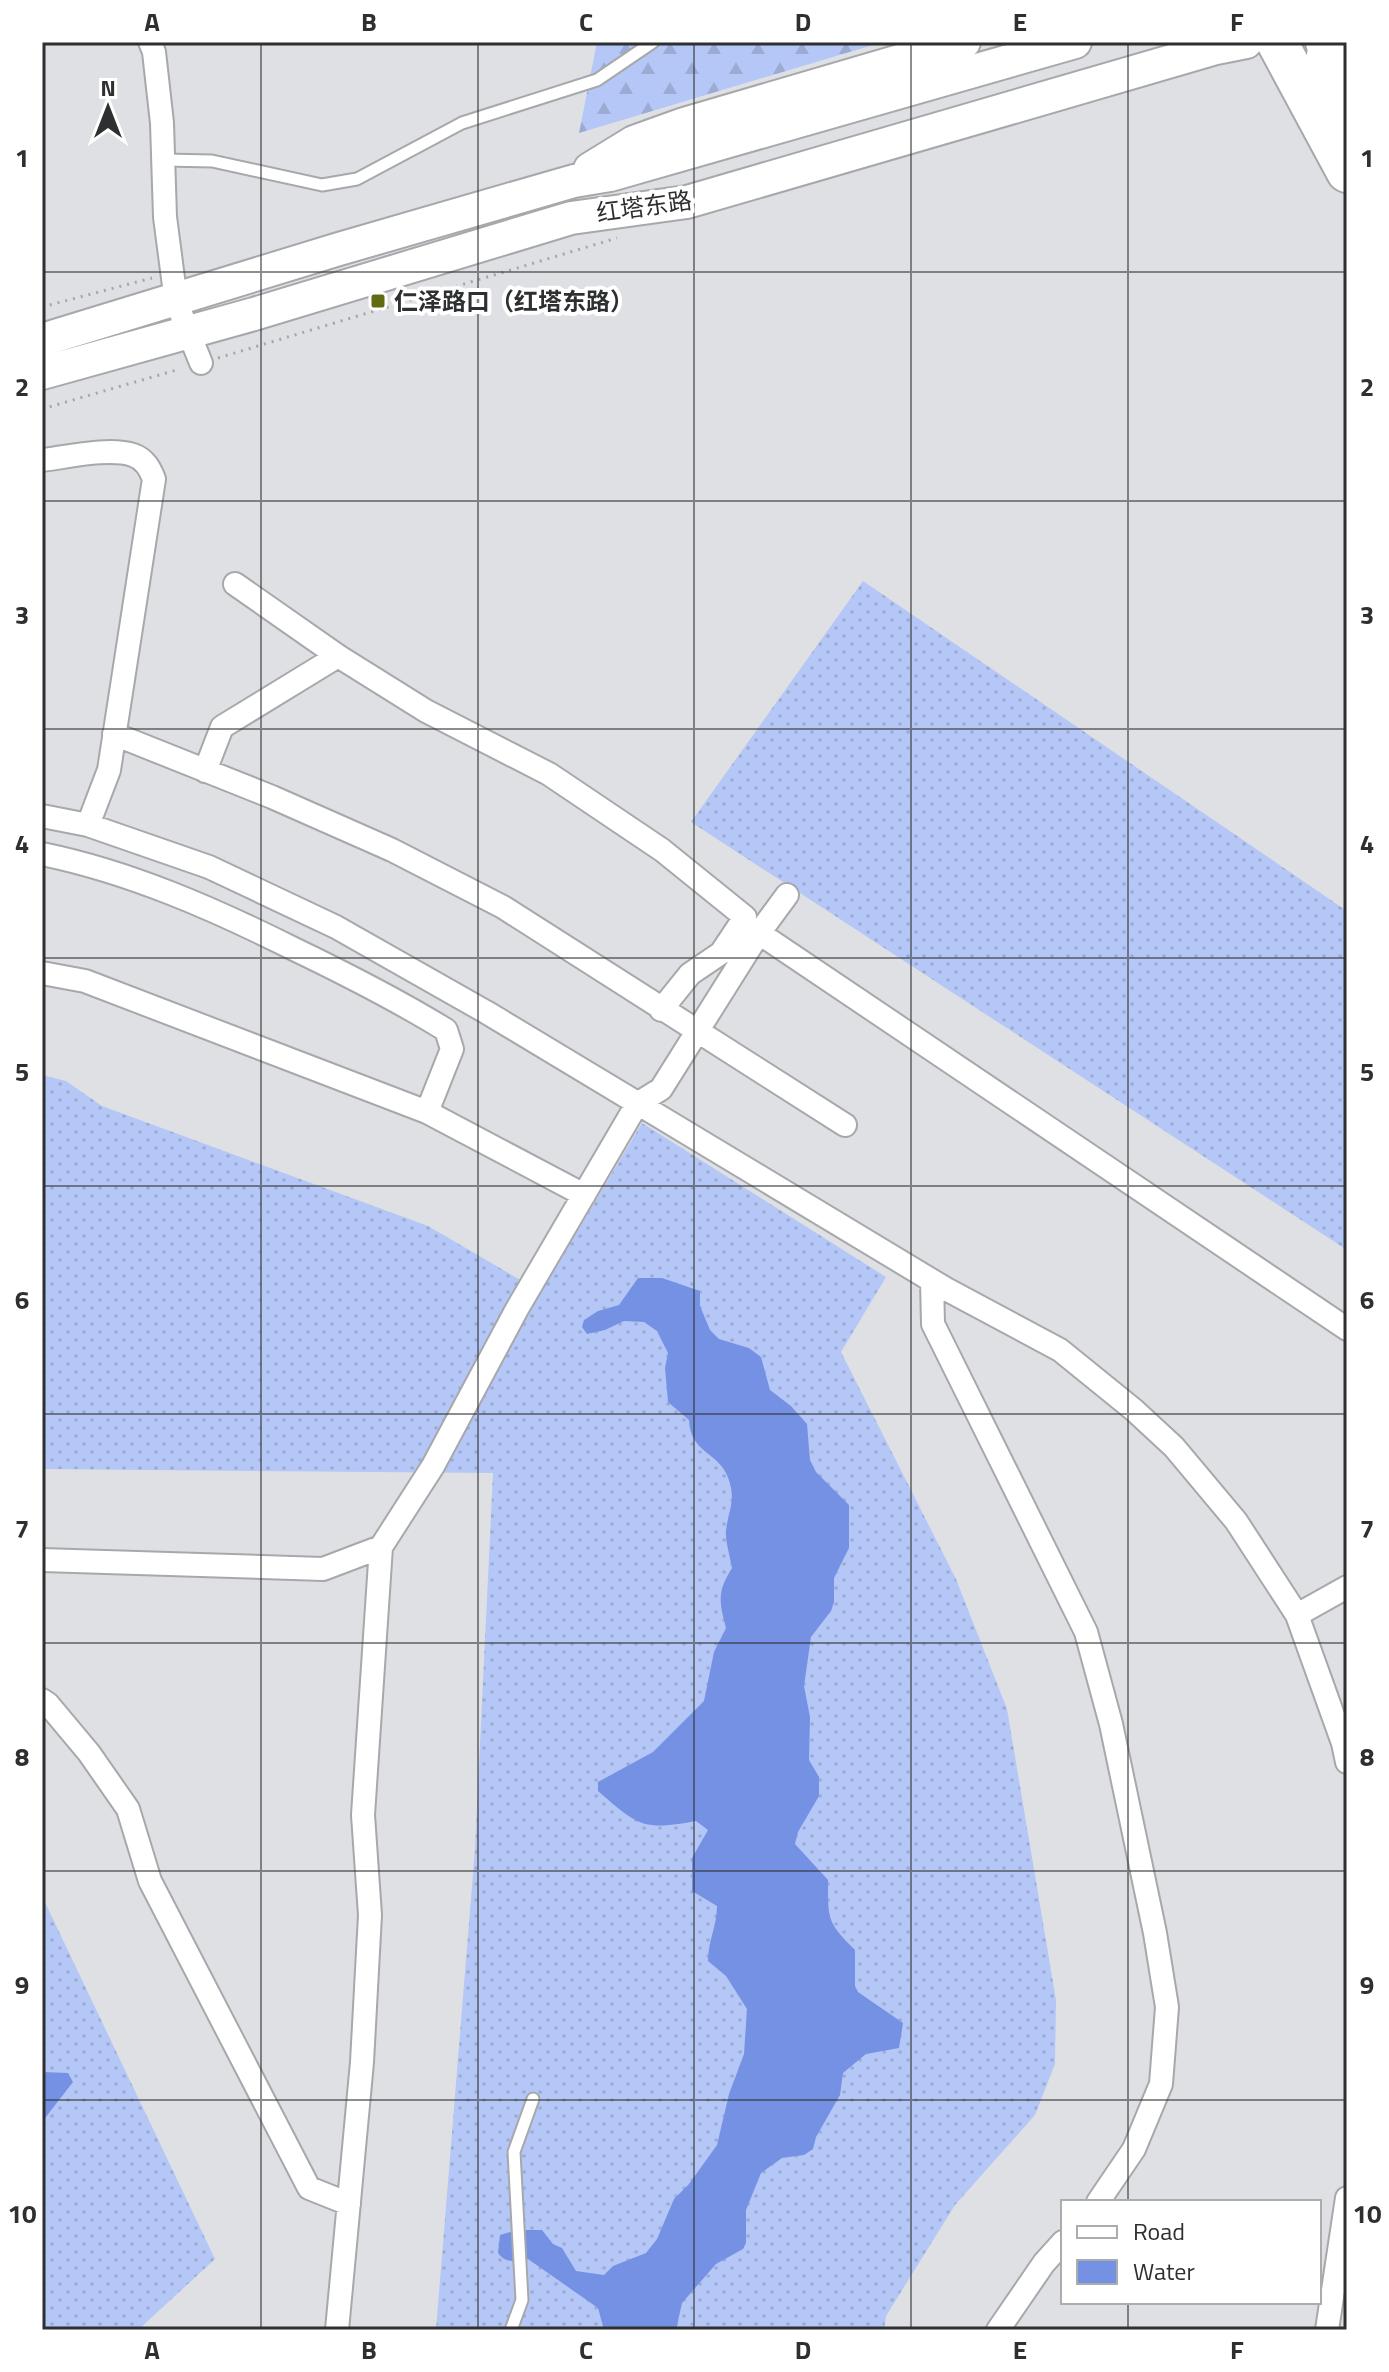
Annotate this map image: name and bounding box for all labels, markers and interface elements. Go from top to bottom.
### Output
text: A [144,2,160,41]
text: B [361,2,377,41]
text: C [579,2,593,41]
text: D [795,2,811,41]
text: E [1013,2,1027,41]
text: F [1230,2,1244,41]
north arrow [68,68,148,148]
text: N [100,71,116,105]
text: 1 [15,138,29,177]
text: 1 [1360,138,1374,177]
street label: 红塔东路 [594,181,694,231]
place label: 仁泽路口（红塔东路） [394,283,634,319]
marker: 仁泽路口（红塔东路） [369,292,387,310]
text: 2 [15,367,29,406]
text: 2 [1360,367,1374,406]
text: 3 [15,595,29,634]
text: 3 [1360,595,1374,634]
text: 4 [15,824,29,863]
text: 4 [1360,824,1374,863]
text: 5 [15,1052,29,1091]
text: 5 [1360,1052,1374,1091]
text: 6 [15,1280,29,1319]
text: 6 [1360,1280,1374,1319]
text: 7 [15,1509,29,1548]
text: 7 [1360,1509,1374,1548]
text: 8 [15,1737,29,1776]
text: 8 [1360,1737,1374,1776]
text: 9 [15,1965,29,2004]
text: 9 [1360,1965,1374,2004]
text: 10 [7,2194,37,2233]
text: 10 [1352,2194,1382,2233]
legend [1061,2200,1321,2304]
text: Road [1133,2213,1185,2249]
text: Water [1133,2253,1195,2289]
text: A [144,2330,160,2369]
text: B [361,2330,377,2369]
text: C [579,2330,593,2369]
text: D [795,2330,811,2369]
text: E [1013,2330,1027,2369]
text: F [1230,2330,1244,2369]

